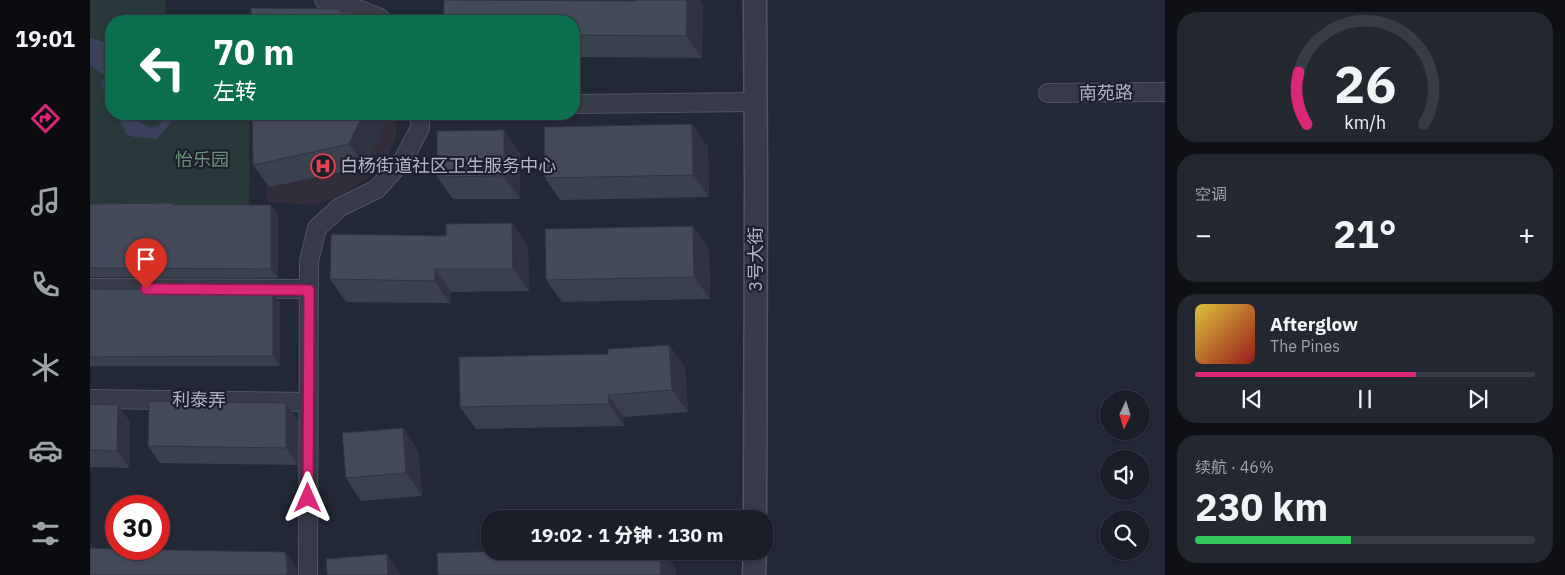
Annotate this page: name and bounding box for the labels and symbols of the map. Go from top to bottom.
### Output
street label: 南苑路 [1079,81,1133,104]
park label: 怡乐园 [175,148,229,171]
hospital icon: 白杨街道社区卫生服务中心 [310,153,336,179]
place label: 白杨街道社区卫生服务中心 [340,154,556,177]
street label: 3号大街 [744,227,767,291]
pin [125,238,167,289]
street label: 利泰弄 [172,388,226,411]
north arrow [1100,390,1150,440]
position arrow [281,471,333,523]
speed limit sign: 30 [105,495,170,560]

